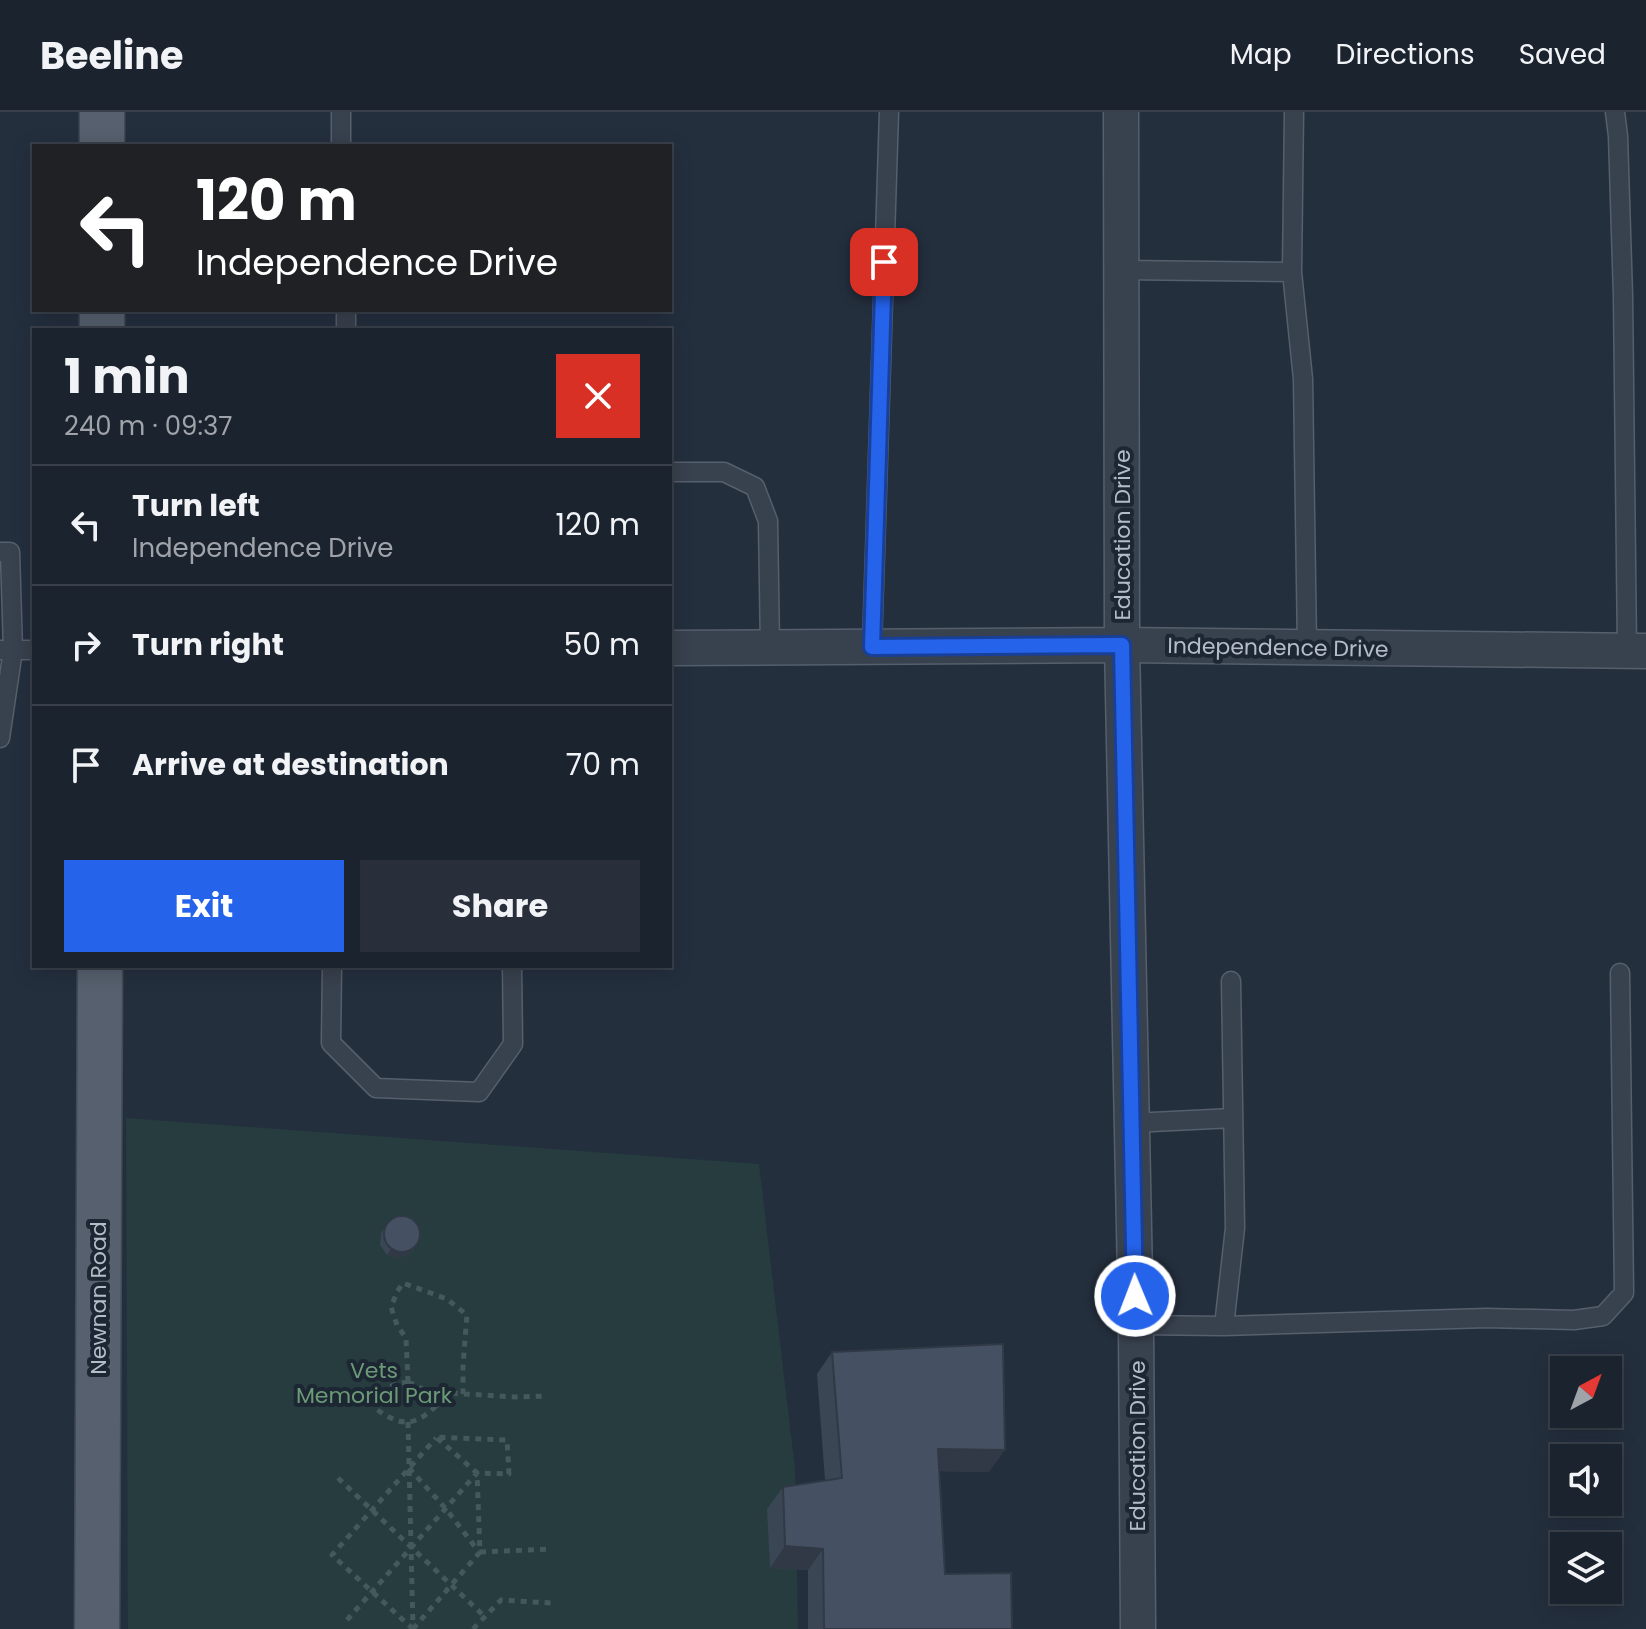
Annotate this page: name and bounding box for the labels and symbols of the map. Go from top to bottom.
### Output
pin [850,228,918,296]
street label: Education Drive [1107,449,1138,621]
street label: Independence Drive [1167,630,1389,665]
street label: Newnan Road [83,1221,114,1375]
position arrow [1093,1254,1177,1338]
park label: Vets Memorial Park [296,1355,453,1411]
north arrow [1550,1356,1622,1428]
street label: Education Drive [1122,1360,1153,1532]

